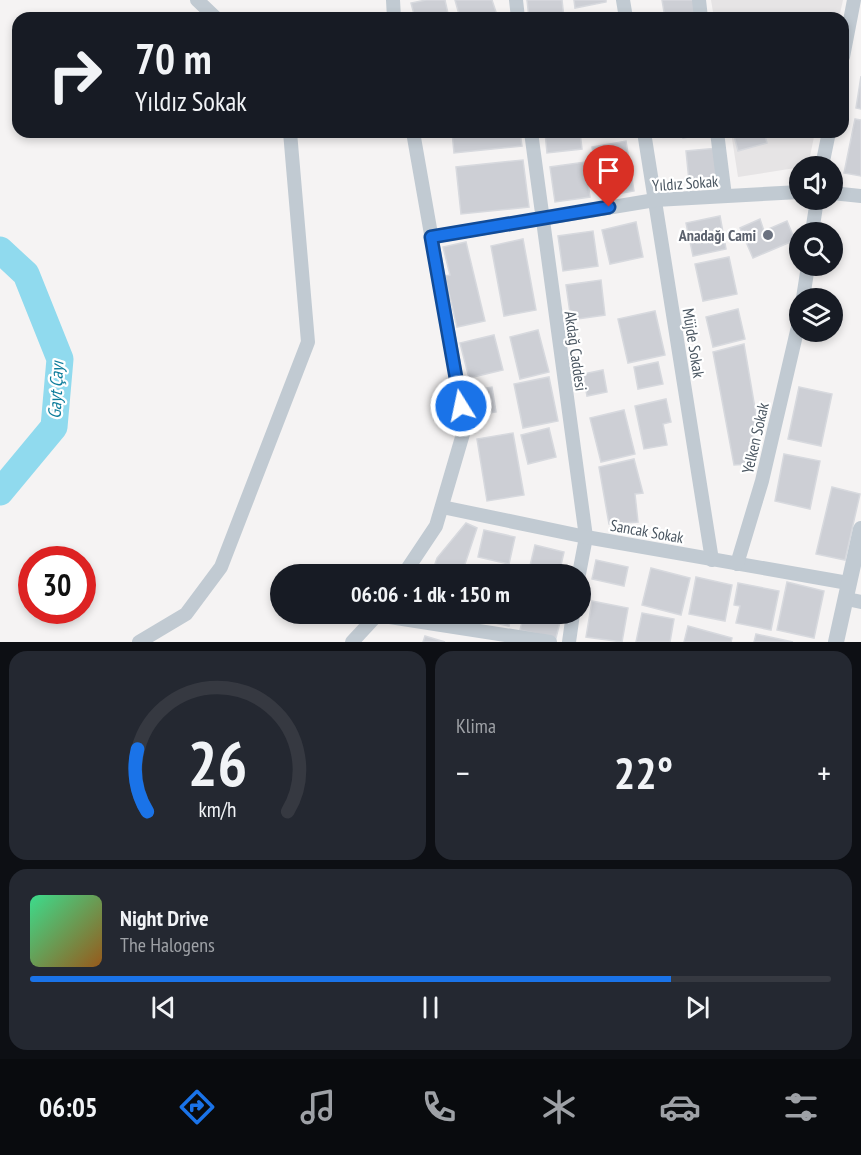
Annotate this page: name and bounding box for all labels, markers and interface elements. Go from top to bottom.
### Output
text: 70 m [135,31,212,86]
icon: right [36,36,114,114]
text: Yıldız Sokak [135,84,247,118]
pin [583,145,634,207]
icon: arrive [592,154,625,187]
map controls [789,156,843,342]
button: sound [789,156,843,210]
street label: Yıldız Sokak [651,171,720,195]
button: search [789,222,843,276]
place label: Anadağı Cami [678,225,756,245]
marker: Anadağı Cami [761,228,775,242]
button: layers [789,288,843,342]
street label: Müjde Sokak [679,307,709,380]
street label: Akdağ Caddesi [561,310,591,392]
water label: Gayt Çayı [43,360,69,419]
position arrow [429,374,493,438]
street label: Yelken Sokak [737,400,773,475]
street label: Sancak Sokak [609,515,686,547]
speed limit sign: 30 [18,546,96,624]
text: 06:06 · 1 dk · 150 m [351,580,510,608]
text: Klima [456,713,496,739]
text: 26 [188,722,247,803]
text: 22° [614,743,673,801]
text: − [456,751,470,794]
text: + [817,751,831,794]
text: km/h [198,796,237,824]
text: Night Drive [120,904,209,932]
text: The Halogens [120,932,215,958]
icon: previous [147,991,180,1024]
icon: pause [414,991,447,1024]
icon: next [681,991,714,1024]
icon: directions [176,1086,218,1128]
icon: music [297,1086,339,1128]
icon: phone [418,1086,460,1128]
icon: climate [538,1086,580,1128]
icon: car [659,1086,701,1128]
icon: filters [780,1086,822,1128]
text: 06:05 [39,1090,98,1124]

